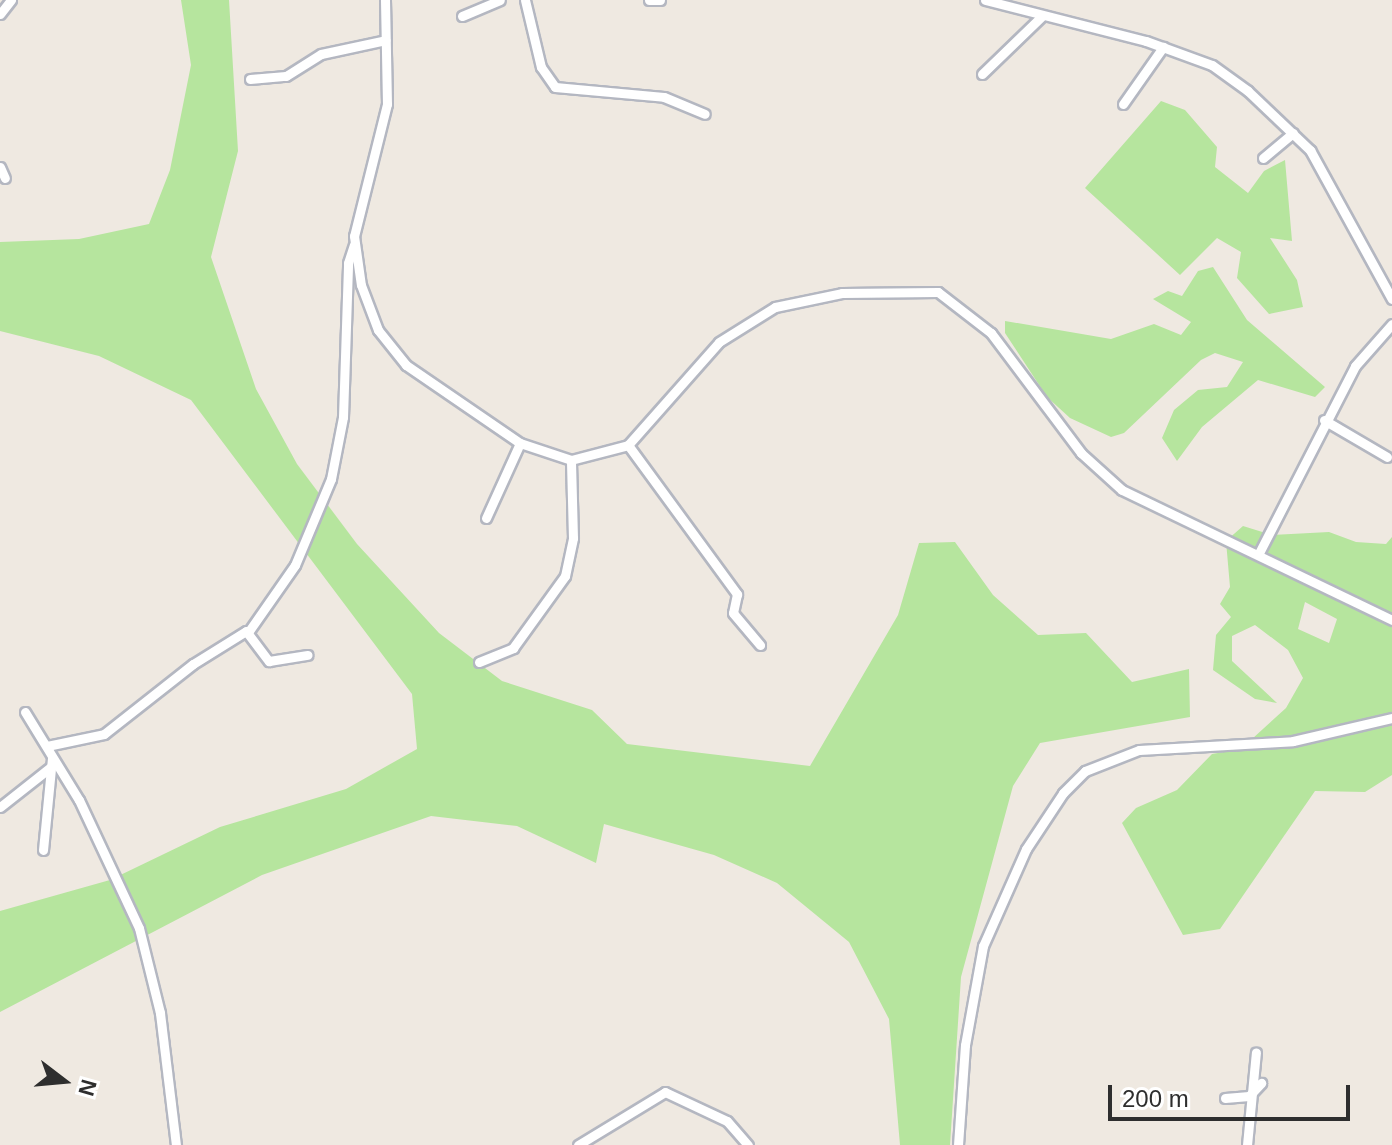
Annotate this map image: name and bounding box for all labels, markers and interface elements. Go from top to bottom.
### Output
north arrow [24,1041,104,1121]
scale bar [1112,1069,1354,1119]
text: N [73,1077,102,1099]
text: 200 m [1122,1085,1189,1112]

